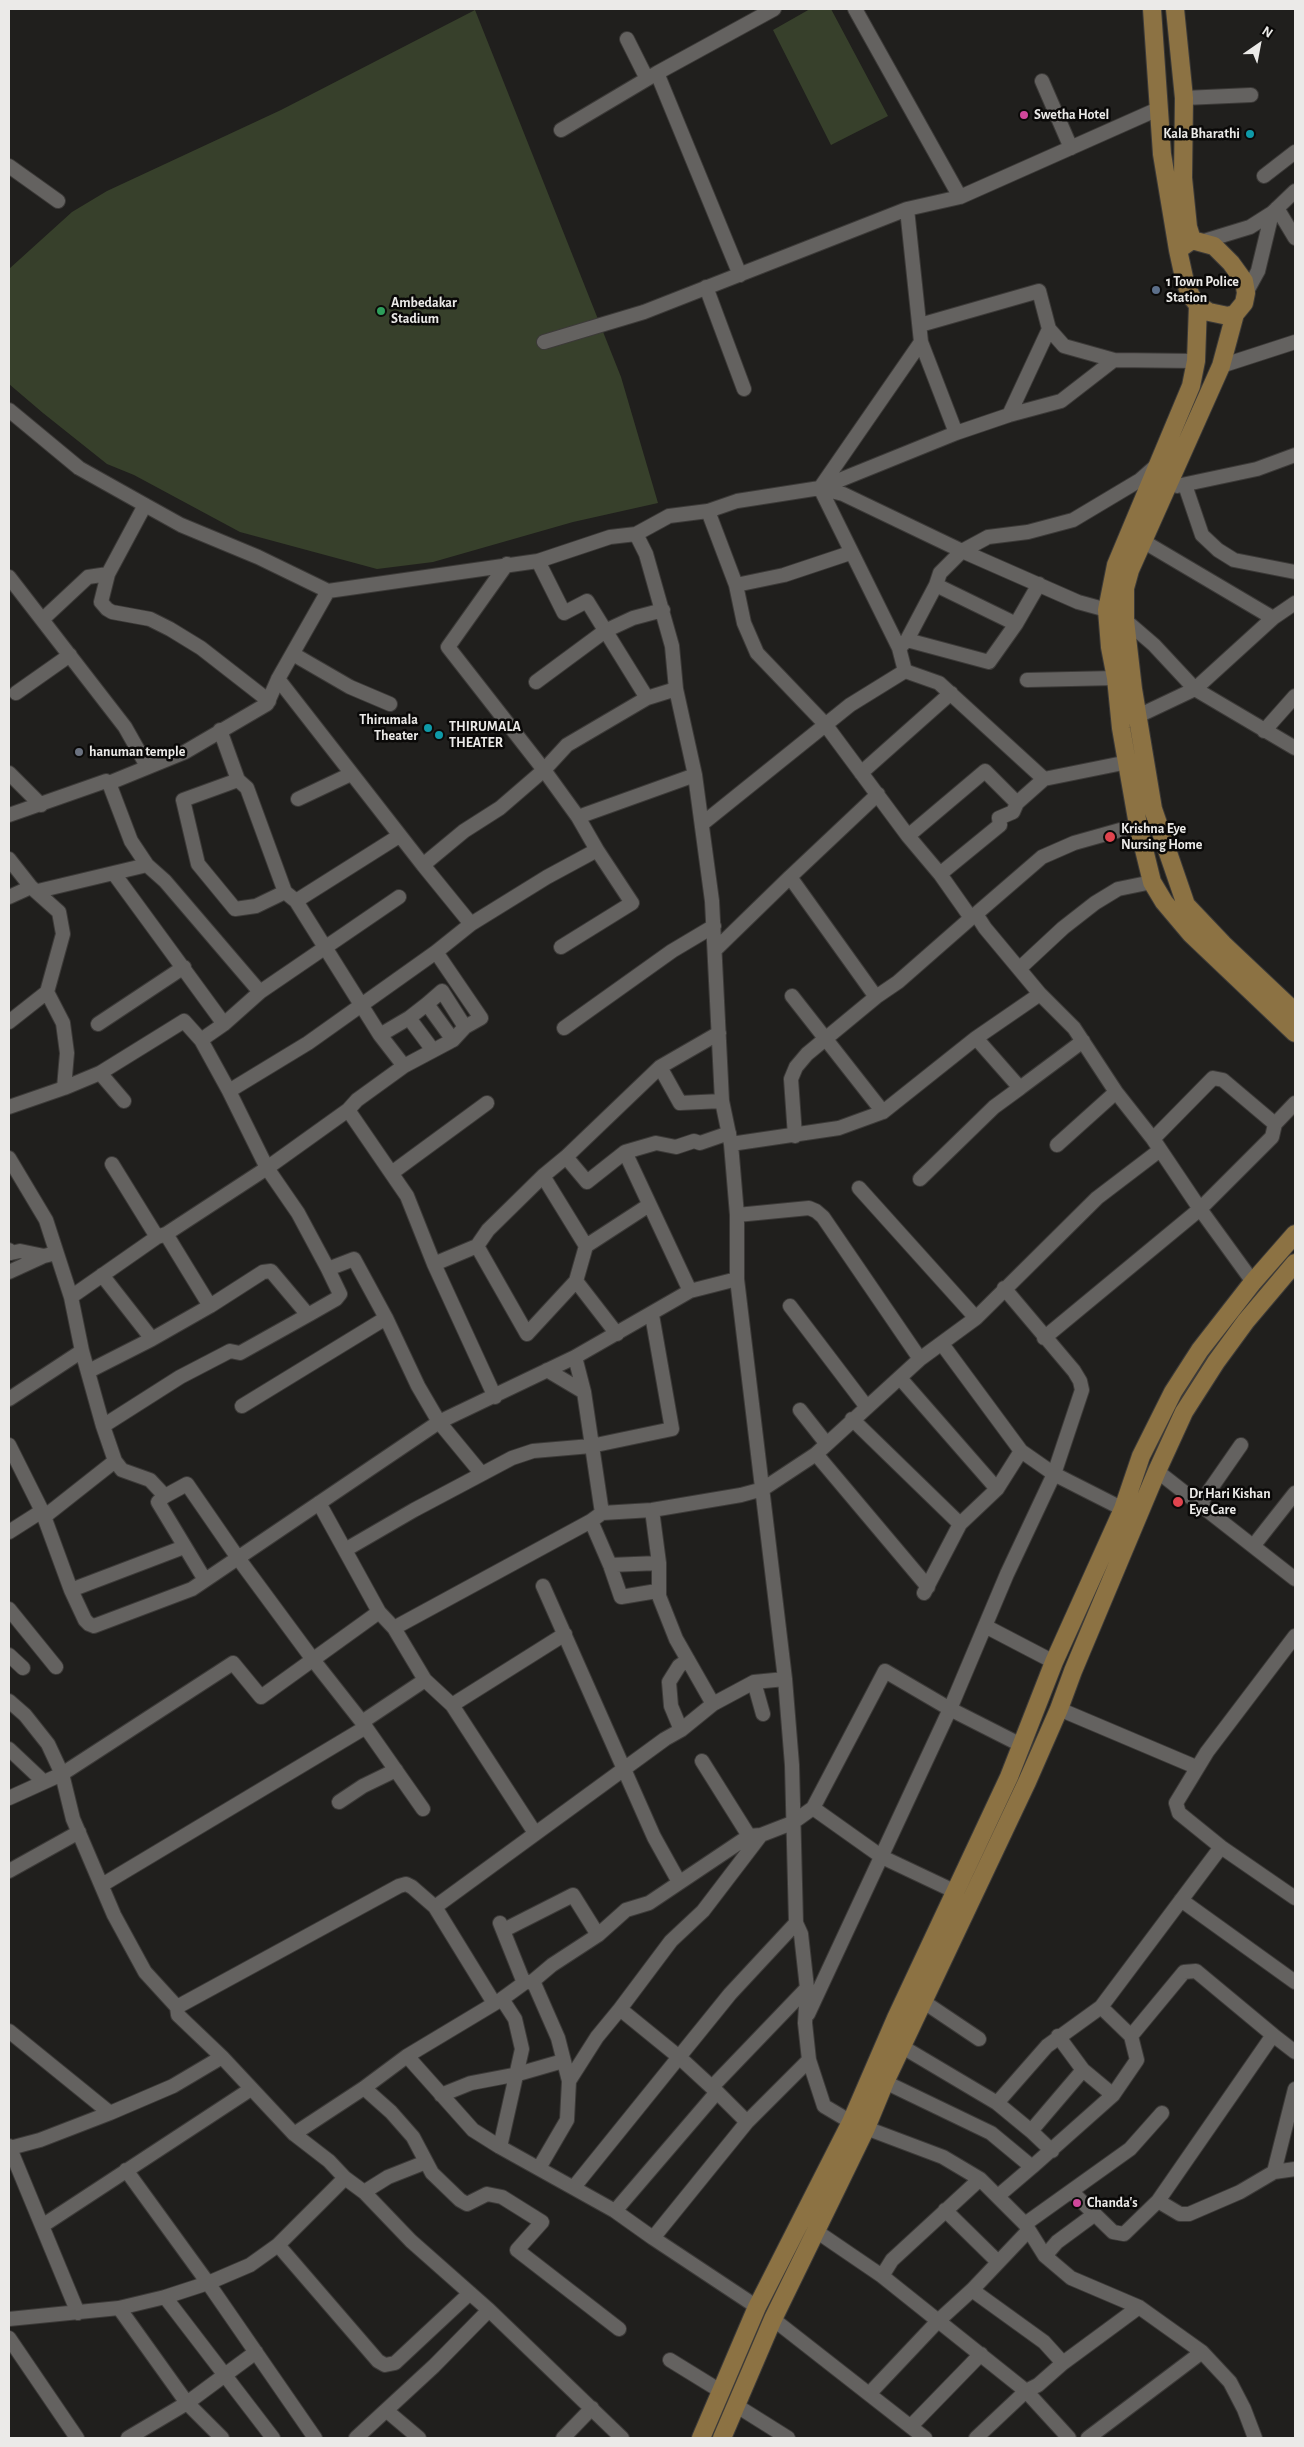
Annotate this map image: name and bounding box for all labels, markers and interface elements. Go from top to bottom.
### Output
north arrow [1234,20,1284,70]
text: N [1259,24,1275,41]
place label: Swetha Hotel [1034,107,1109,123]
marker: Swetha Hotel [1018,109,1030,121]
place label: Kala Bharathi [1163,126,1240,142]
marker: Kala Bharathi [1244,128,1256,140]
place label: 1 Town Police Station [1166,274,1239,306]
marker: 1 Town Police Station [1150,284,1162,296]
place label: Ambedakar Stadium [391,295,457,328]
marker: Ambedakar Stadium [375,305,387,317]
place label: Thirumala Theater [359,712,418,744]
place label: THIRUMALA THEATER [449,719,521,752]
marker: Thirumala Theater [422,722,434,734]
marker: THIRUMALA THEATER [433,729,445,741]
place label: hanuman temple [89,744,185,760]
marker: hanuman temple [73,746,85,758]
place label: Krishna Eye Nursing Home [1121,821,1202,854]
marker: Krishna Eye Nursing Home [1103,830,1117,844]
place label: Dr Hari Kishan Eye Care [1189,1486,1271,1518]
marker: Dr Hari Kishan Eye Care [1171,1495,1185,1509]
place label: Chanda's [1087,2195,1138,2211]
marker: Chanda's [1071,2197,1083,2209]

